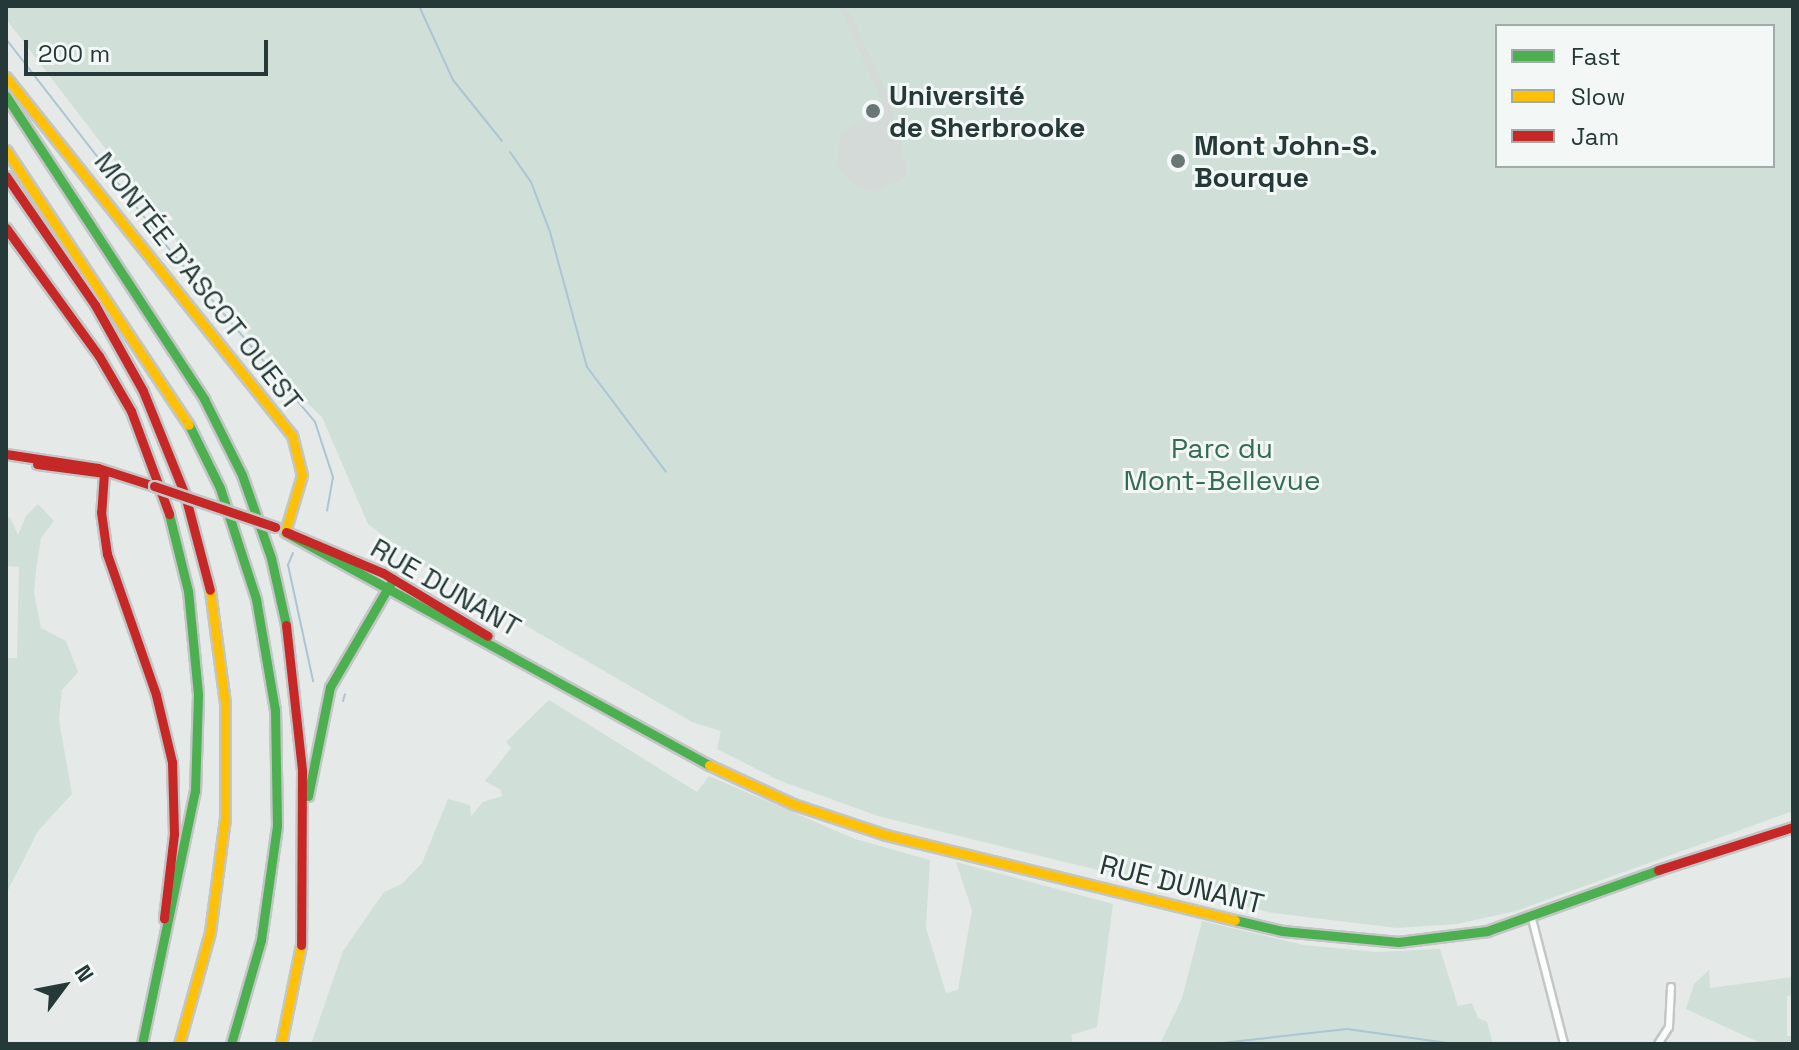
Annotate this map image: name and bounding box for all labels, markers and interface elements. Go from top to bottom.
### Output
scale bar [28,24,272,74]
legend [1495,24,1775,168]
text: 200 m [38,38,110,69]
text: Fast [1571,41,1621,72]
place label: Université de Sherbrooke [889,78,1085,144]
text: Slow [1571,81,1625,112]
marker: Université de Sherbrooke [864,102,882,120]
text: Jam [1571,121,1619,152]
place label: Mont John-S. Bourque [1194,128,1378,194]
street label: MONTÉE D'ASCOT OUEST [87,145,311,417]
marker: Mont John-S. Bourque [1169,152,1187,170]
park label: Parc du Mont-Bellevue [1123,431,1321,497]
street label: RUE DUNANT [365,531,527,643]
street label: RUE DUNANT [1097,847,1267,921]
north arrow [24,946,104,1026]
text: N [69,960,100,987]

